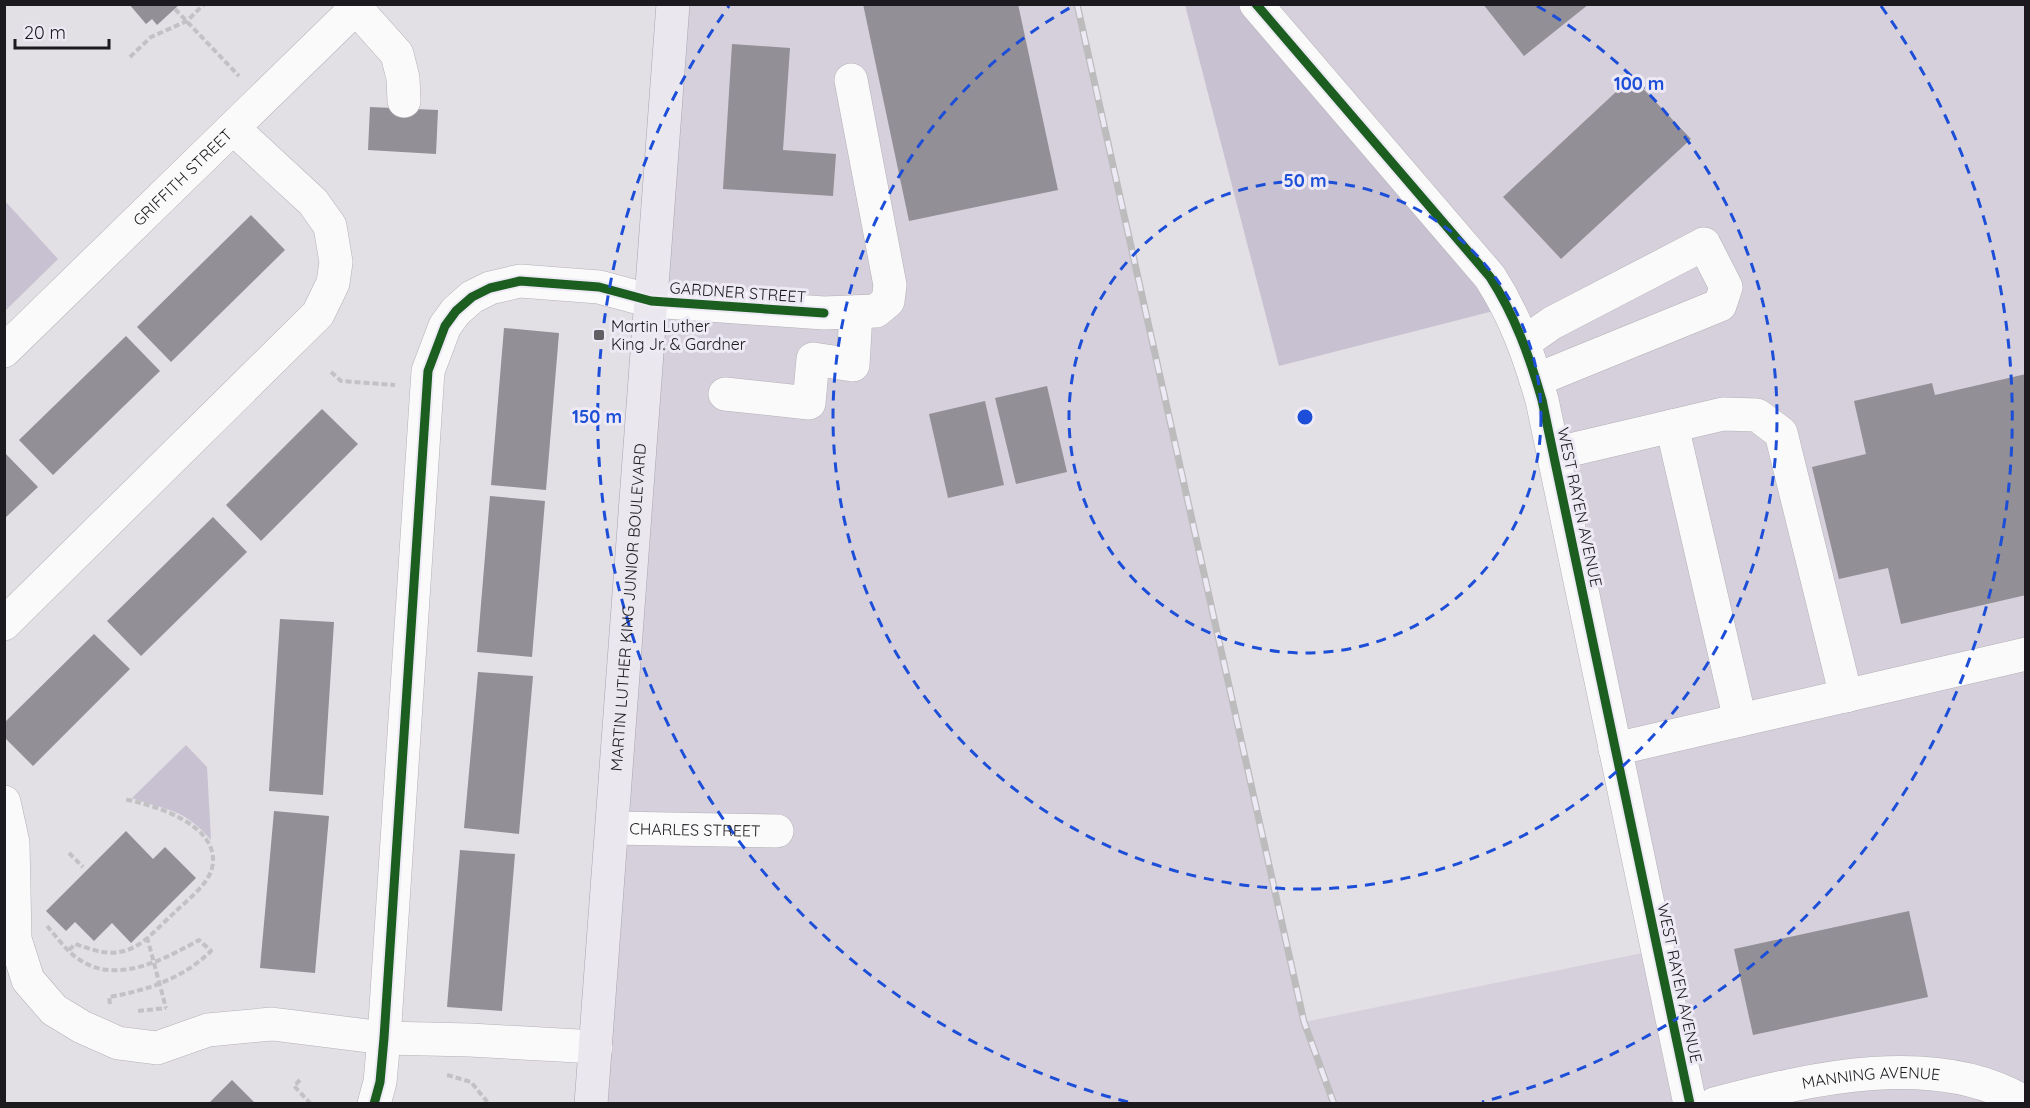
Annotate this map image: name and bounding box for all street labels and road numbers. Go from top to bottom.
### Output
street label: GRIFFITH STREET [128,124,236,230]
street label: GARDNER STREET [669,277,807,307]
street label: WEST RAYEN AVENUE [1553,425,1607,589]
street label: MARTIN LUTHER KING JUNIOR BOULEVARD [606,443,650,772]
street label: CHARLES STREET [629,818,761,841]
street label: WEST RAYEN AVENUE [1653,901,1707,1065]
street label: MANNING AVENUE [1800,1062,1941,1093]

